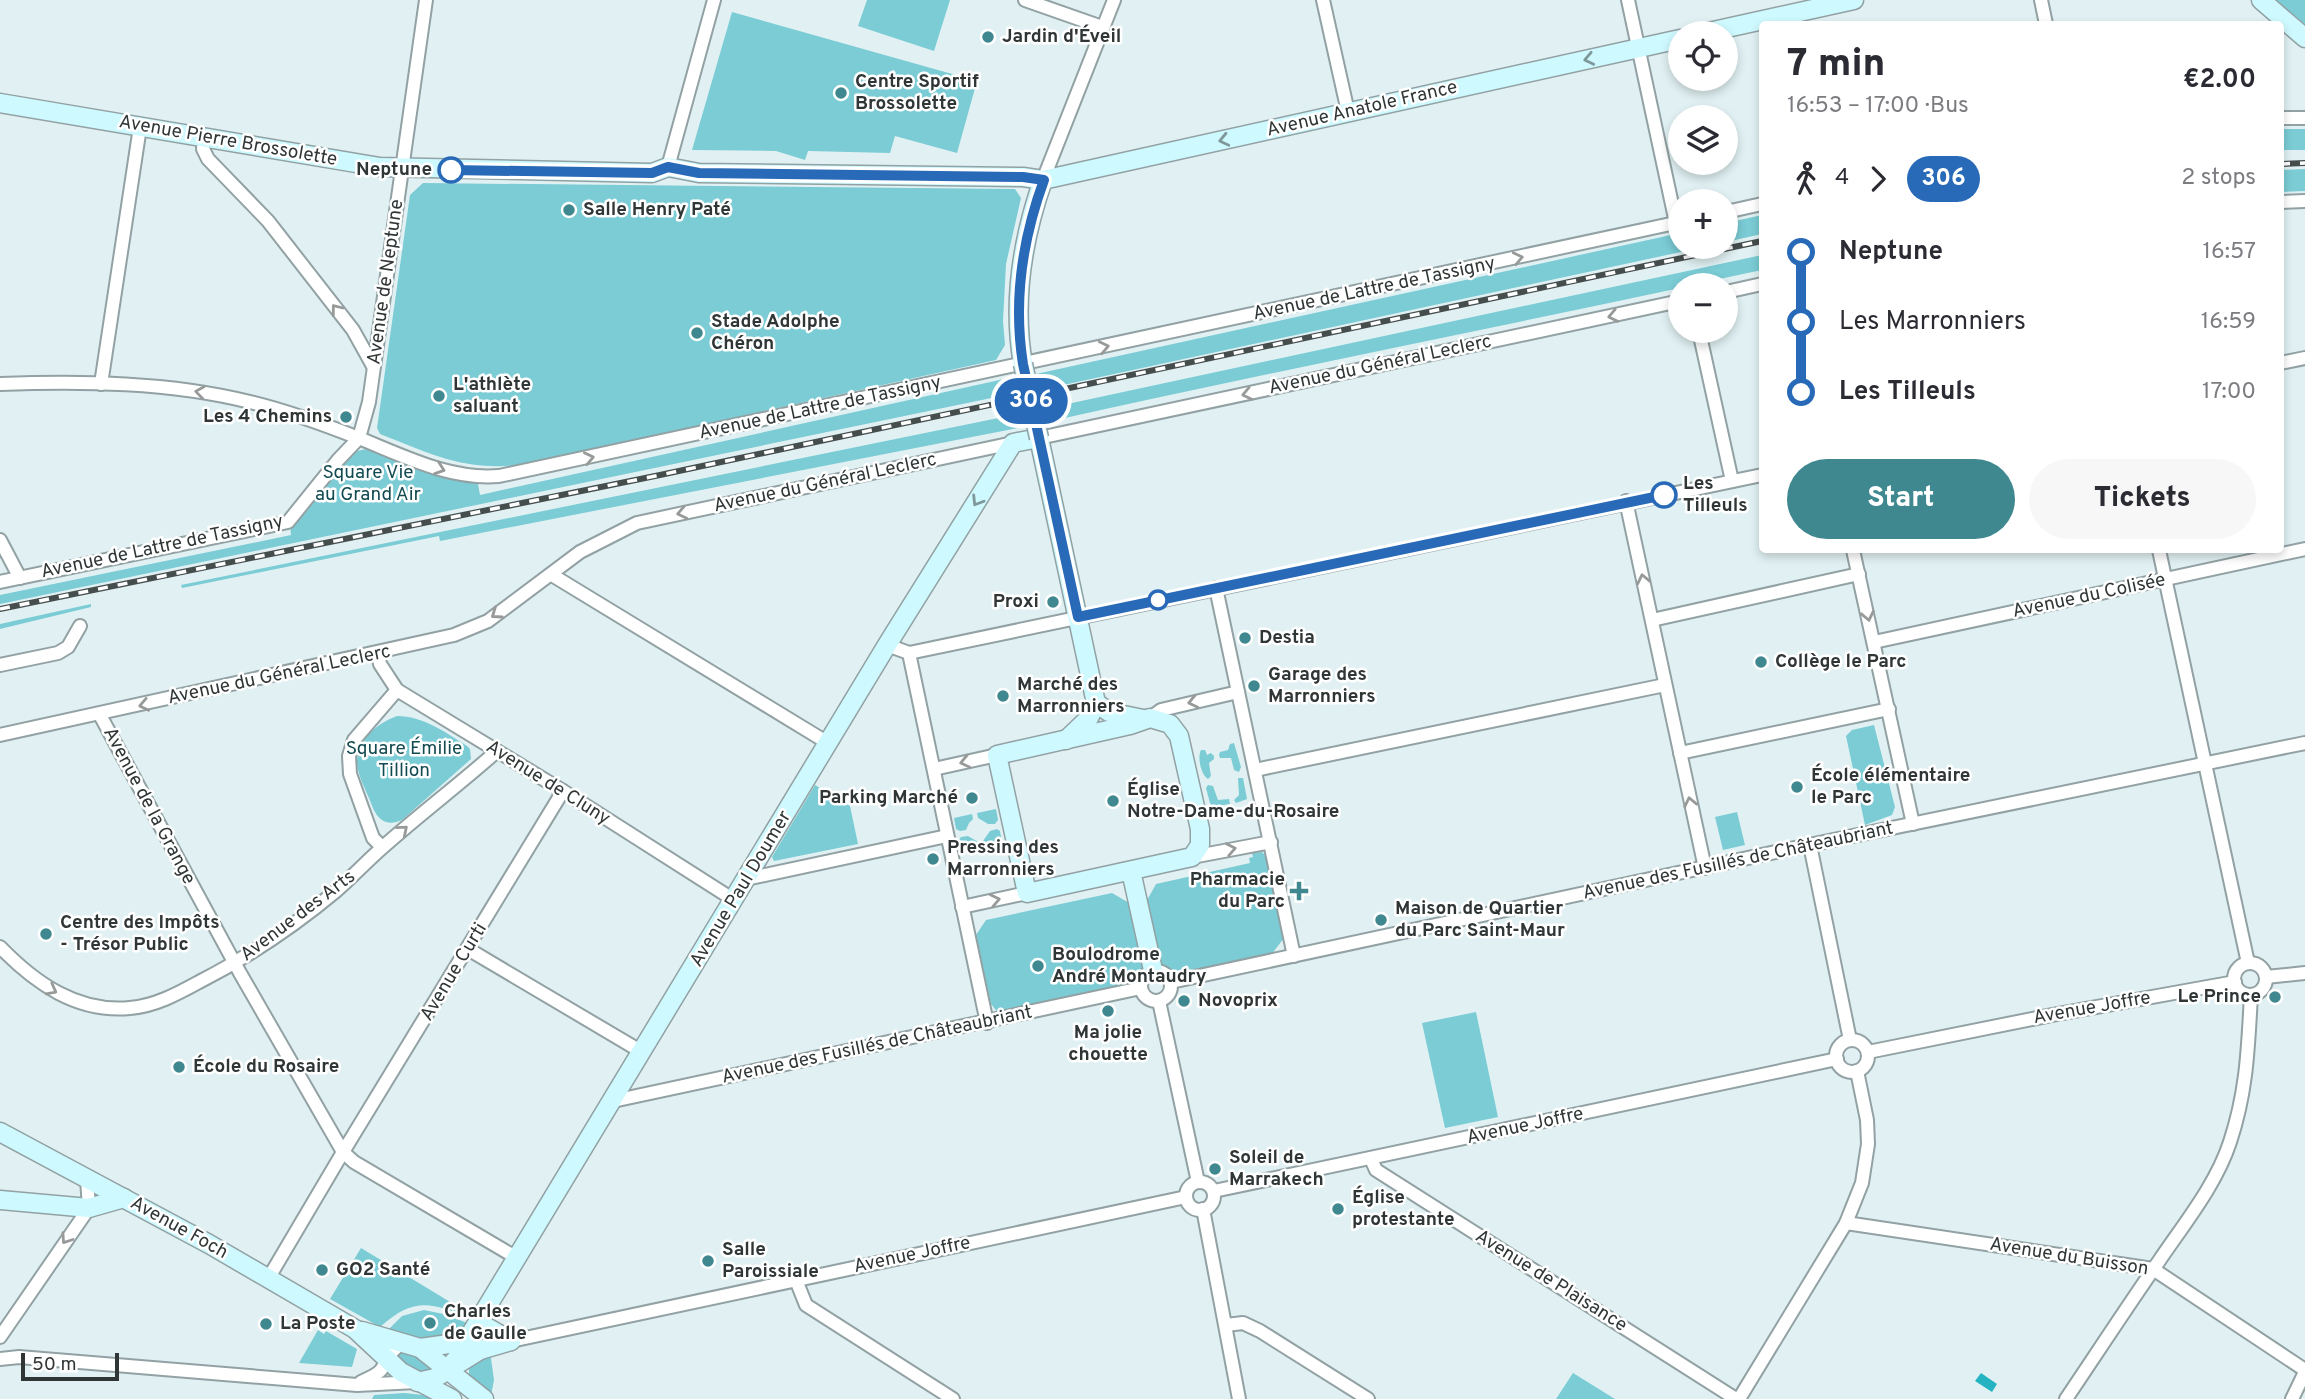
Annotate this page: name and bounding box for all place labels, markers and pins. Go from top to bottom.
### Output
place label: Jardin d'Éveil [1002,24,1121,49]
marker: Jardin d'Éveil [980,29,996,45]
place label: Centre Sportif Brossolette [855,70,979,116]
marker: Centre Sportif Brossolette [833,85,849,101]
marker: Neptune [438,157,464,183]
place label: Neptune [356,158,432,182]
place label: Salle Henry Paté [583,198,731,222]
marker: Salle Henry Paté [561,202,577,218]
place label: Stade Adolphe Chéron [711,310,840,356]
marker: Stade Adolphe Chéron [689,325,705,341]
place label: L'athlète saluant [453,373,531,419]
marker: L'athlète saluant [431,388,447,404]
place label: Les 4 Chemins [203,405,332,429]
marker: Les 4 Chemins [338,409,354,425]
place label: Les Tilleuls [1683,472,1748,518]
marker: Les Tilleuls [1651,482,1677,508]
place label: Proxi [993,590,1039,614]
unlabelled marker [1148,590,1168,610]
marker: Proxi [1045,594,1061,610]
place label: Destia [1259,626,1315,650]
marker: Destia [1237,630,1253,646]
place label: Collège le Parc [1775,650,1907,674]
marker: Collège le Parc [1753,654,1769,670]
place label: Garage des Marronniers [1268,663,1376,709]
place label: Marché des Marronniers [1017,673,1125,719]
marker: Garage des Marronniers [1246,678,1262,694]
marker: Marché des Marronniers [995,688,1011,704]
place label: École élémentaire le Parc [1811,763,1970,810]
place label: Église Notre-Dame-du-Rosaire [1127,777,1339,824]
marker: École élémentaire le Parc [1789,779,1805,795]
place label: Parking Marché [819,786,958,810]
marker: Parking Marché [964,790,980,806]
marker: Église Notre-Dame-du-Rosaire [1105,793,1121,809]
place label: Pressing des Marronniers [947,836,1059,882]
marker: Pressing des Marronniers [925,851,941,867]
place label: Pharmacie du Parc [1190,868,1285,914]
marker: Pharmacie du Parc [1291,883,1307,899]
place label: Maison de Quartier du Parc Saint-Maur [1395,897,1565,943]
place label: Centre des Impôts - Trésor Public [60,911,220,957]
marker: Maison de Quartier du Parc Saint-Maur [1373,912,1389,928]
marker: Centre des Impôts - Trésor Public [38,926,54,942]
place label: Boulodrome André Montaudry [1052,943,1207,989]
marker: Boulodrome André Montaudry [1030,958,1046,974]
place label: Le Prince [2177,985,2261,1009]
place label: Novoprix [1198,989,1278,1013]
marker: Le Prince [2267,989,2283,1005]
marker: Novoprix [1176,993,1192,1009]
marker: Ma jolie chouette [1100,1003,1116,1019]
place label: Ma jolie chouette [1068,1021,1148,1067]
place label: École du Rosaire [193,1054,339,1079]
marker: École du Rosaire [171,1059,187,1075]
place label: Soleil de Marrakech [1229,1146,1324,1192]
marker: Soleil de Marrakech [1207,1161,1223,1177]
place label: Église protestante [1352,1185,1455,1232]
marker: Église protestante [1330,1201,1346,1217]
place label: Salle Paroissiale [722,1238,819,1284]
marker: Salle Paroissiale [700,1253,716,1269]
place label: GO2 Santé [336,1258,430,1282]
marker: GO2 Santé [314,1262,330,1278]
place label: Charles de Gaulle [444,1300,527,1346]
place label: La Poste [280,1312,356,1336]
marker: Charles de Gaulle [422,1315,438,1331]
marker: La Poste [258,1316,274,1332]

